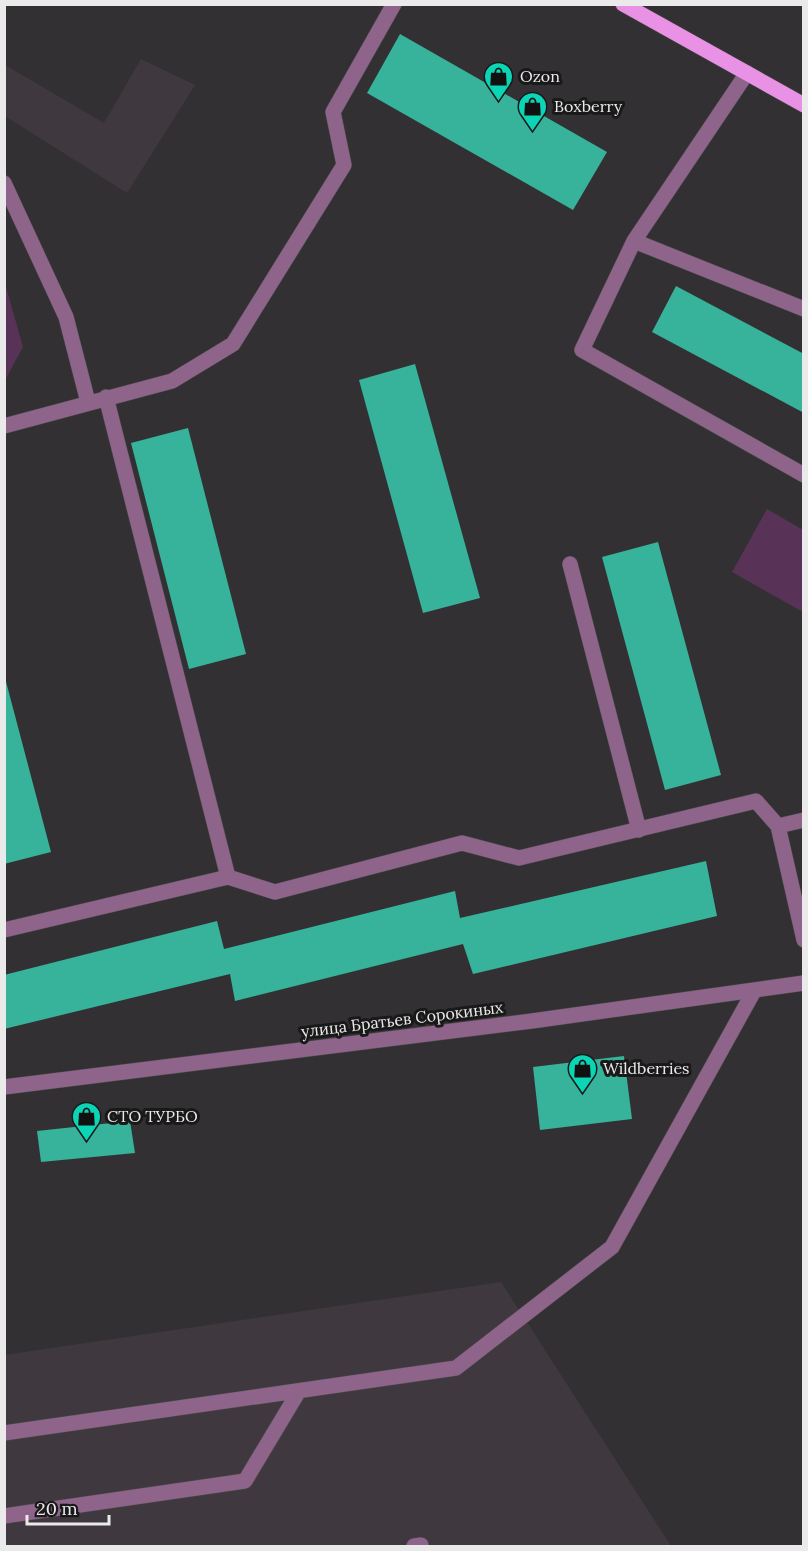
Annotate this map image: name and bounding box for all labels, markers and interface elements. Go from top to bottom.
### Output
shop icon: Ozon [483,60,515,102]
place label: Ozon [520,66,560,86]
shop icon: Boxberry [517,90,549,132]
place label: Boxberry [554,96,623,116]
street label: улица Братьев Сорокиных [300,997,505,1041]
shop icon: Wildberries [566,1052,598,1094]
place label: Wildberries [603,1058,689,1078]
shop icon: СТО ТУРБО [70,1100,102,1142]
place label: СТО ТУРБО [107,1106,198,1126]
scale bar [27,1488,110,1526]
text: 20 m [36,1497,78,1520]

